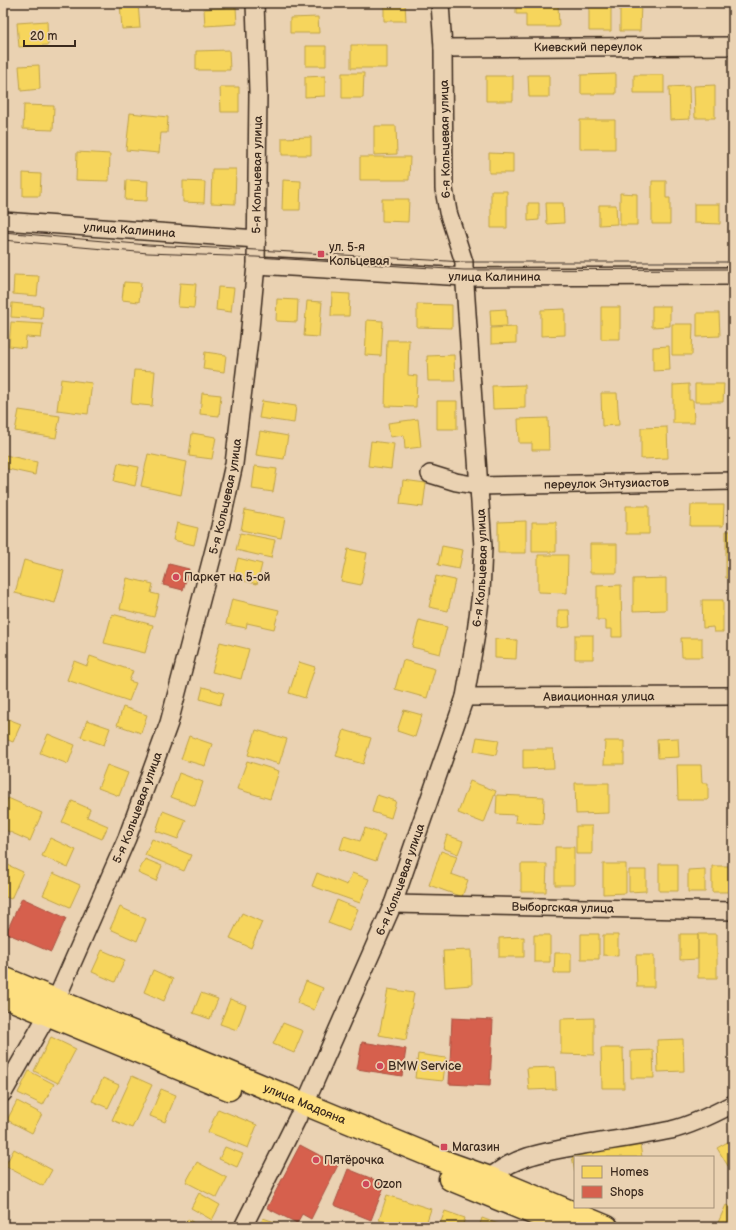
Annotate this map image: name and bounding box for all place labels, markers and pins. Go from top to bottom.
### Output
place label: ул. 5-я Кольцевая [329,240,390,269]
marker: ул. 5-я Кольцевая [316,249,326,259]
place label: Паркет на 5-ой [184,570,270,585]
marker: Паркет на 5-ой [171,572,181,582]
place label: BMW Service [388,1059,461,1074]
marker: BMW Service [375,1061,385,1071]
place label: Магазин [452,1140,500,1155]
marker: Магазин [439,1142,449,1152]
place label: Пятёрочка [324,1153,384,1168]
marker: Пятёрочка [311,1155,321,1165]
place label: Ozon [374,1177,402,1192]
marker: Ozon [361,1179,371,1189]

